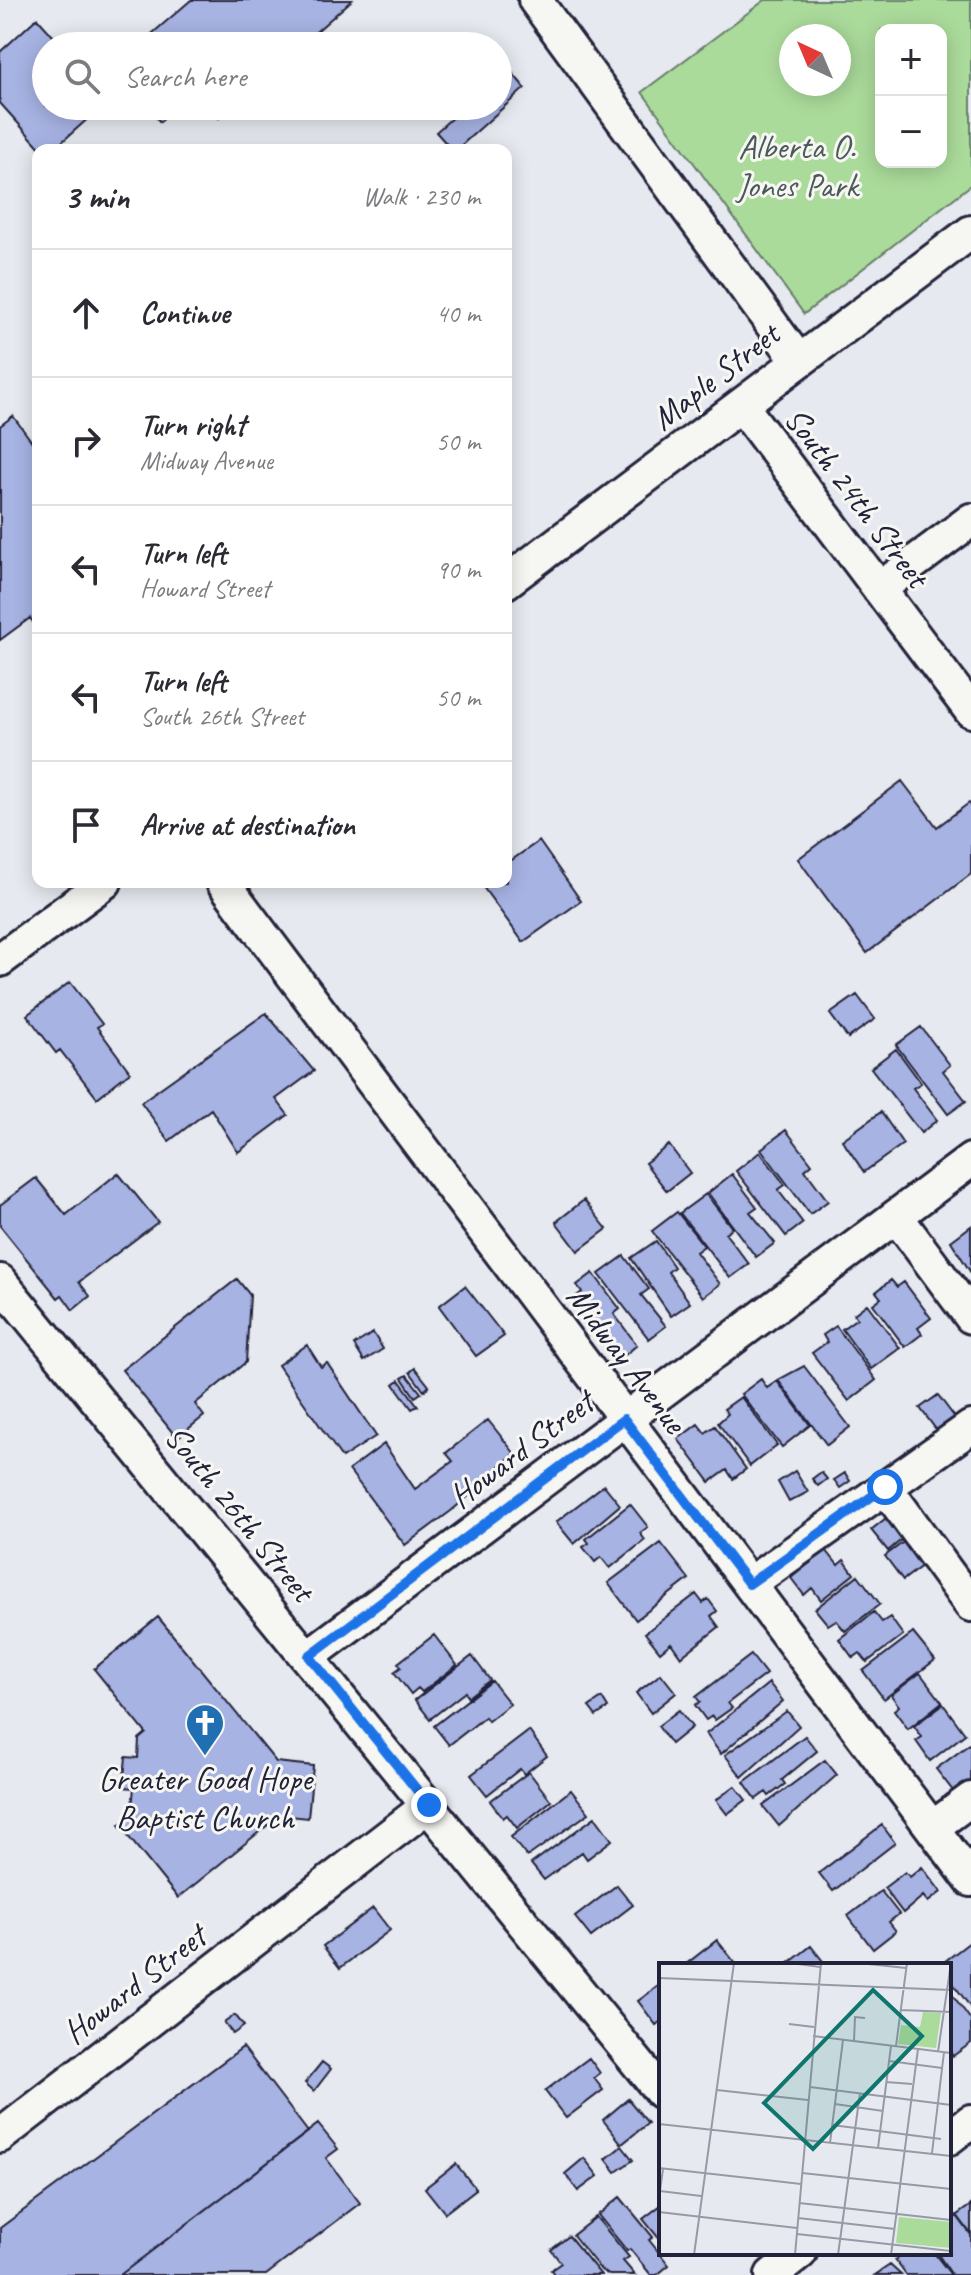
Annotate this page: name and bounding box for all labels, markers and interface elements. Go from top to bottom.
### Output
north arrow [779,24,851,96]
map controls [875,24,947,168]
button: + [875,24,947,96]
search box [32,32,512,120]
icon: search [60,54,104,98]
text: Search here [124,57,246,95]
button: − [875,96,947,168]
park label: Alberta O. Jones Park [734,125,860,207]
text: 3 min [64,175,129,218]
text: Walk · 230 m [363,180,480,213]
icon: ahead [64,291,108,335]
text: Continue [140,294,230,332]
text: 40 m [436,297,480,330]
street label: Maple Street [642,310,791,439]
street label: South 24th Street [775,398,941,599]
text: Turn right [140,406,245,444]
icon: right [64,419,108,463]
text: 50 m [436,425,480,458]
text: Midway Avenue [140,444,273,477]
text: Turn left [140,534,227,572]
icon: left [64,547,108,591]
text: 90 m [436,553,480,586]
text: Howard Street [140,572,270,605]
text: Turn left [140,662,227,700]
icon: left [64,675,108,719]
text: 50 m [436,681,480,714]
text: South 26th Street [140,700,304,733]
icon: arrive [64,803,108,847]
text: Arrive at destination [140,806,355,844]
street label: Midway Avenue [558,1277,698,1443]
street label: Howard Street [440,1378,606,1517]
street label: South 26th Street [156,1416,327,1613]
route start [867,1469,903,1505]
church icon: Greater Good Hope Baptist Church [184,1702,226,1757]
place label: Greater Good Hope Baptist Church [98,1757,315,1839]
route end [411,1787,447,1823]
street label: Howard Street [54,1912,218,2053]
inset map [659,1963,951,2255]

